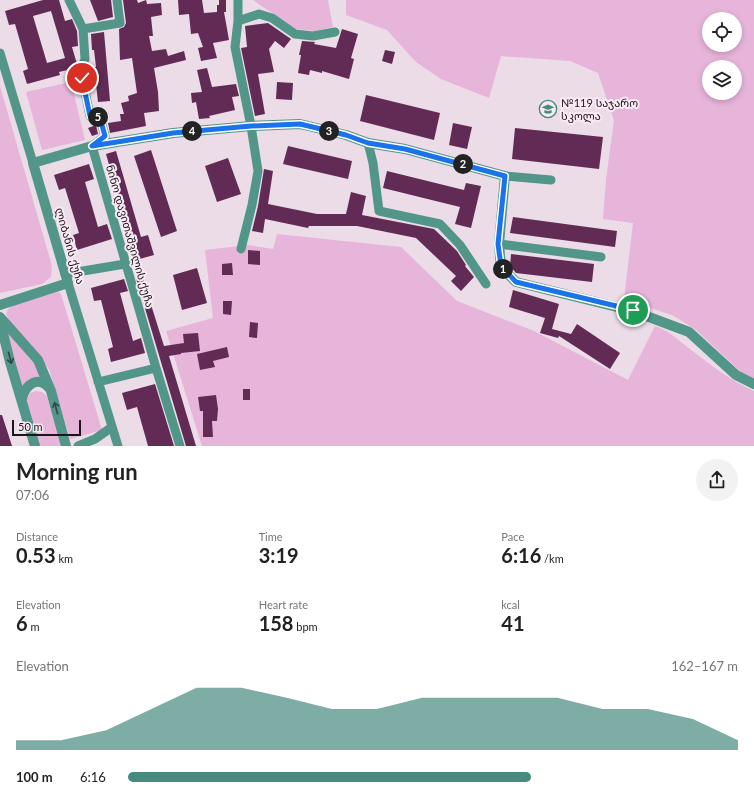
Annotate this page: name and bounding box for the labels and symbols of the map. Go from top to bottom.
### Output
pin [65,61,99,95]
place label: №119 საჯარო სკოლა [561,96,638,123]
school or university icon: №119 საჯარო სკოლა [538,99,558,119]
pin: 5 [88,107,108,127]
pin: 4 [182,121,202,141]
pin: 3 [319,121,339,141]
pin: 2 [453,154,473,174]
street label: ნინო დავითაშვილის ქუჩა [103,163,157,309]
street label: ლიბანის ქუჩა [52,206,88,286]
pin: 1 [493,259,513,279]
pin [616,293,650,327]
one-way arrow [6,352,14,365]
one-way arrow [52,402,59,415]
scale bar [12,418,81,437]

